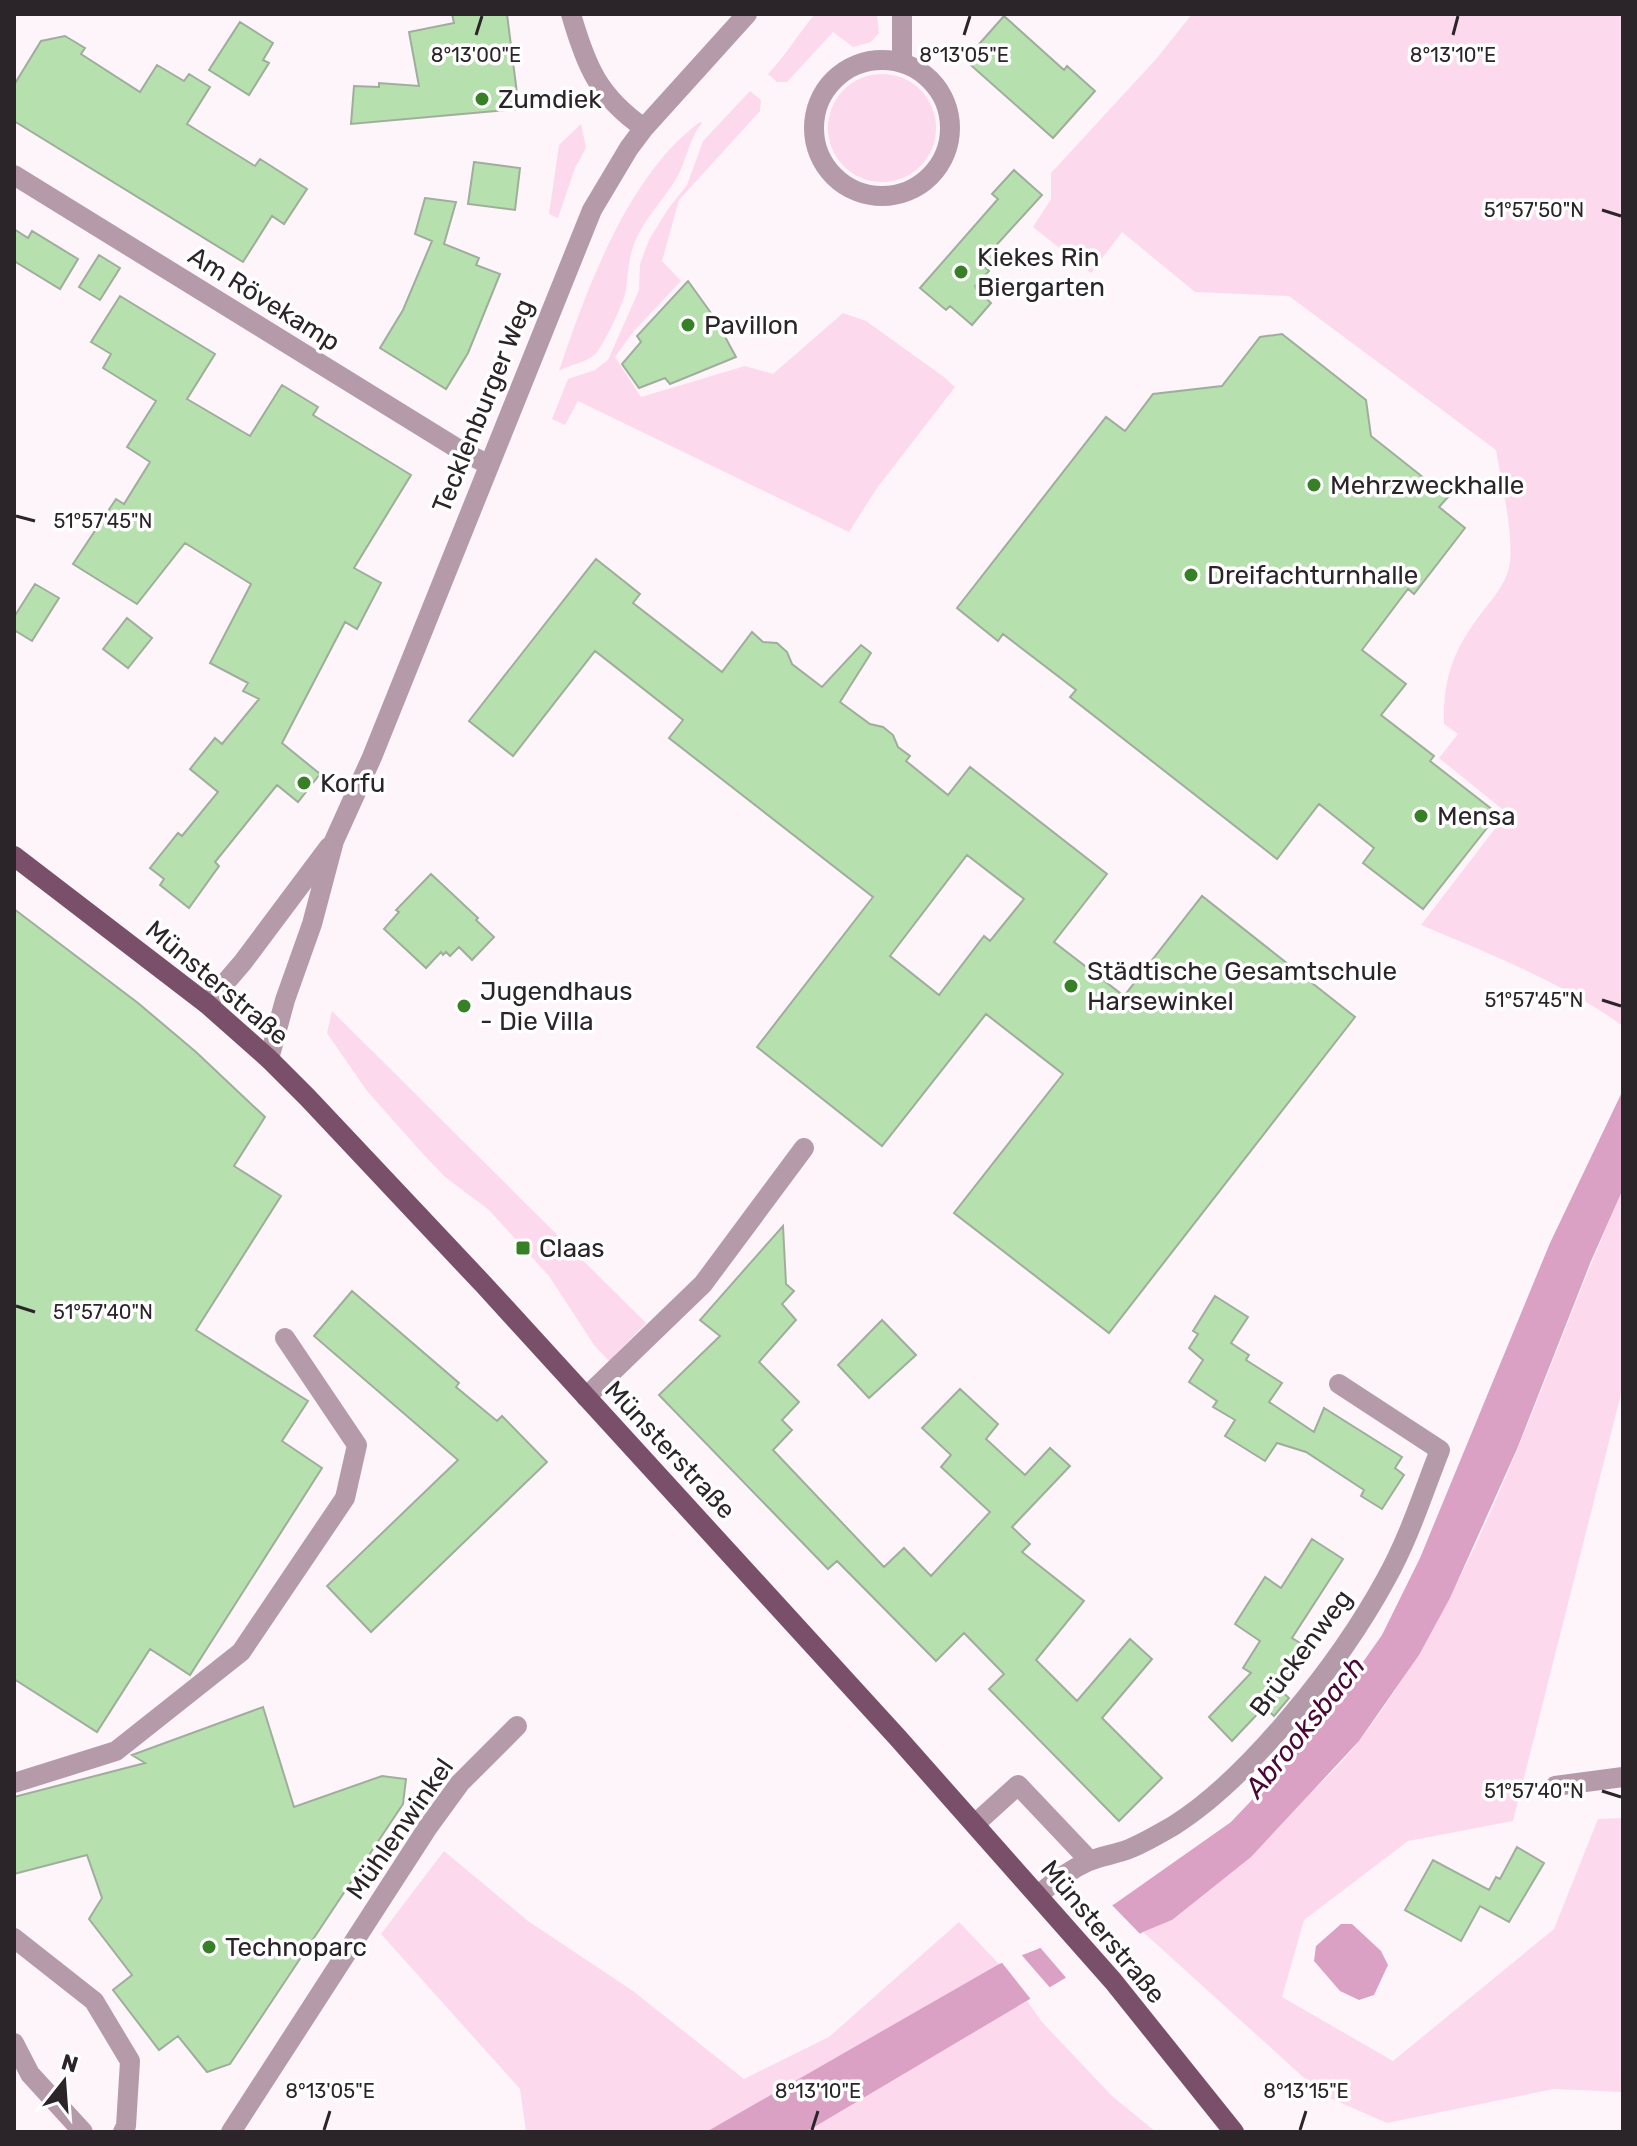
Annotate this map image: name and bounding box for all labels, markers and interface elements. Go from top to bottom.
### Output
text: 8°13'00"E [431,43,521,67]
text: 8°13'05"E [919,43,1009,67]
text: 8°13'10"E [1410,43,1496,67]
place label: Zumdiek [498,84,602,115]
marker: Zumdiek [473,90,491,108]
text: 51°57'50"N [1484,198,1584,222]
street label: Am Rövekamp [183,240,345,358]
place label: Kiekes Rin Biergarten [977,242,1105,303]
marker: Kiekes Rin Biergarten [952,263,970,281]
street label: Tecklenburger Weg [426,295,540,517]
place label: Pavillon [704,310,799,341]
marker: Pavillon [679,316,697,334]
place label: Mehrzweckhalle [1330,470,1524,501]
marker: Mehrzweckhalle [1305,476,1323,494]
text: 51°57'45"N [53,509,153,533]
place label: Dreifachturnhalle [1207,560,1418,591]
marker: Dreifachturnhalle [1182,566,1200,584]
place label: Korfu [320,768,385,799]
marker: Korfu [295,774,313,792]
place label: Mensa [1437,801,1516,832]
marker: Mensa [1412,807,1430,825]
street label: Münsterstraße [139,914,295,1052]
place label: Städtische Gesamtschule Harsewinkel [1087,956,1397,1017]
place label: Jugendhaus - Die Villa [480,976,632,1037]
marker: Städtische Gesamtschule Harsewinkel [1062,977,1080,995]
text: 51°57'45"N [1484,988,1584,1012]
marker: Jugendhaus - Die Villa [455,997,473,1015]
place label: Claas [539,1233,605,1264]
marker: Claas [514,1239,532,1257]
text: 51°57'40"N [53,1300,153,1324]
street label: Münsterstraße [598,1375,742,1525]
street label: Brückenweg [1243,1583,1359,1723]
water label: Abrooksbach [1237,1650,1372,1806]
street label: Mühlenwinkel [340,1752,460,1906]
text: 51°57'40"N [1484,1779,1584,1803]
street label: Münsterstraße [1034,1854,1172,2010]
place label: Technoparc [225,1932,367,1963]
marker: Technoparc [200,1938,218,1956]
north arrow [24,2042,104,2122]
text: N [58,2048,81,2079]
text: 8°13'05"E [285,2079,375,2103]
text: 8°13'10"E [775,2079,861,2103]
text: 8°13'15"E [1263,2079,1349,2103]

